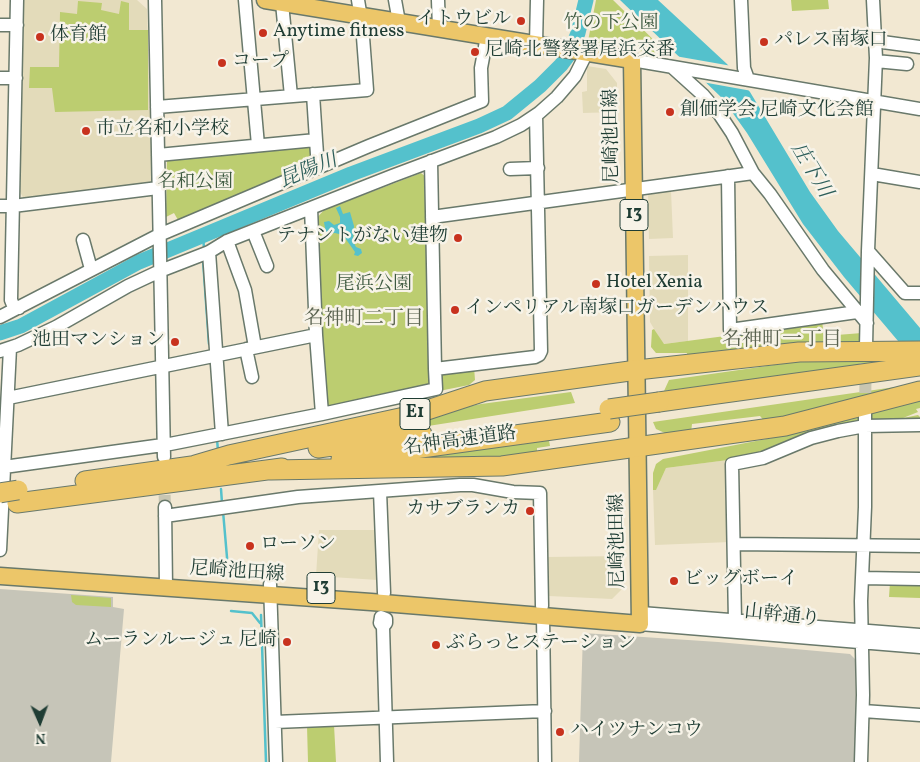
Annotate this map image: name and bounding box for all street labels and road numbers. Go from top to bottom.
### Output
street label: 尼崎池田線 [601,88,625,184]
road number: 13 [620,200,648,230]
road number: E1 [400,398,430,429]
street label: 名神高速道路 [402,423,518,461]
street label: 尼崎池田線 [607,493,631,589]
street label: 尼崎池田線 [189,558,285,588]
road number: 13 [307,572,335,604]
street label: 山幹通り [743,602,821,632]

